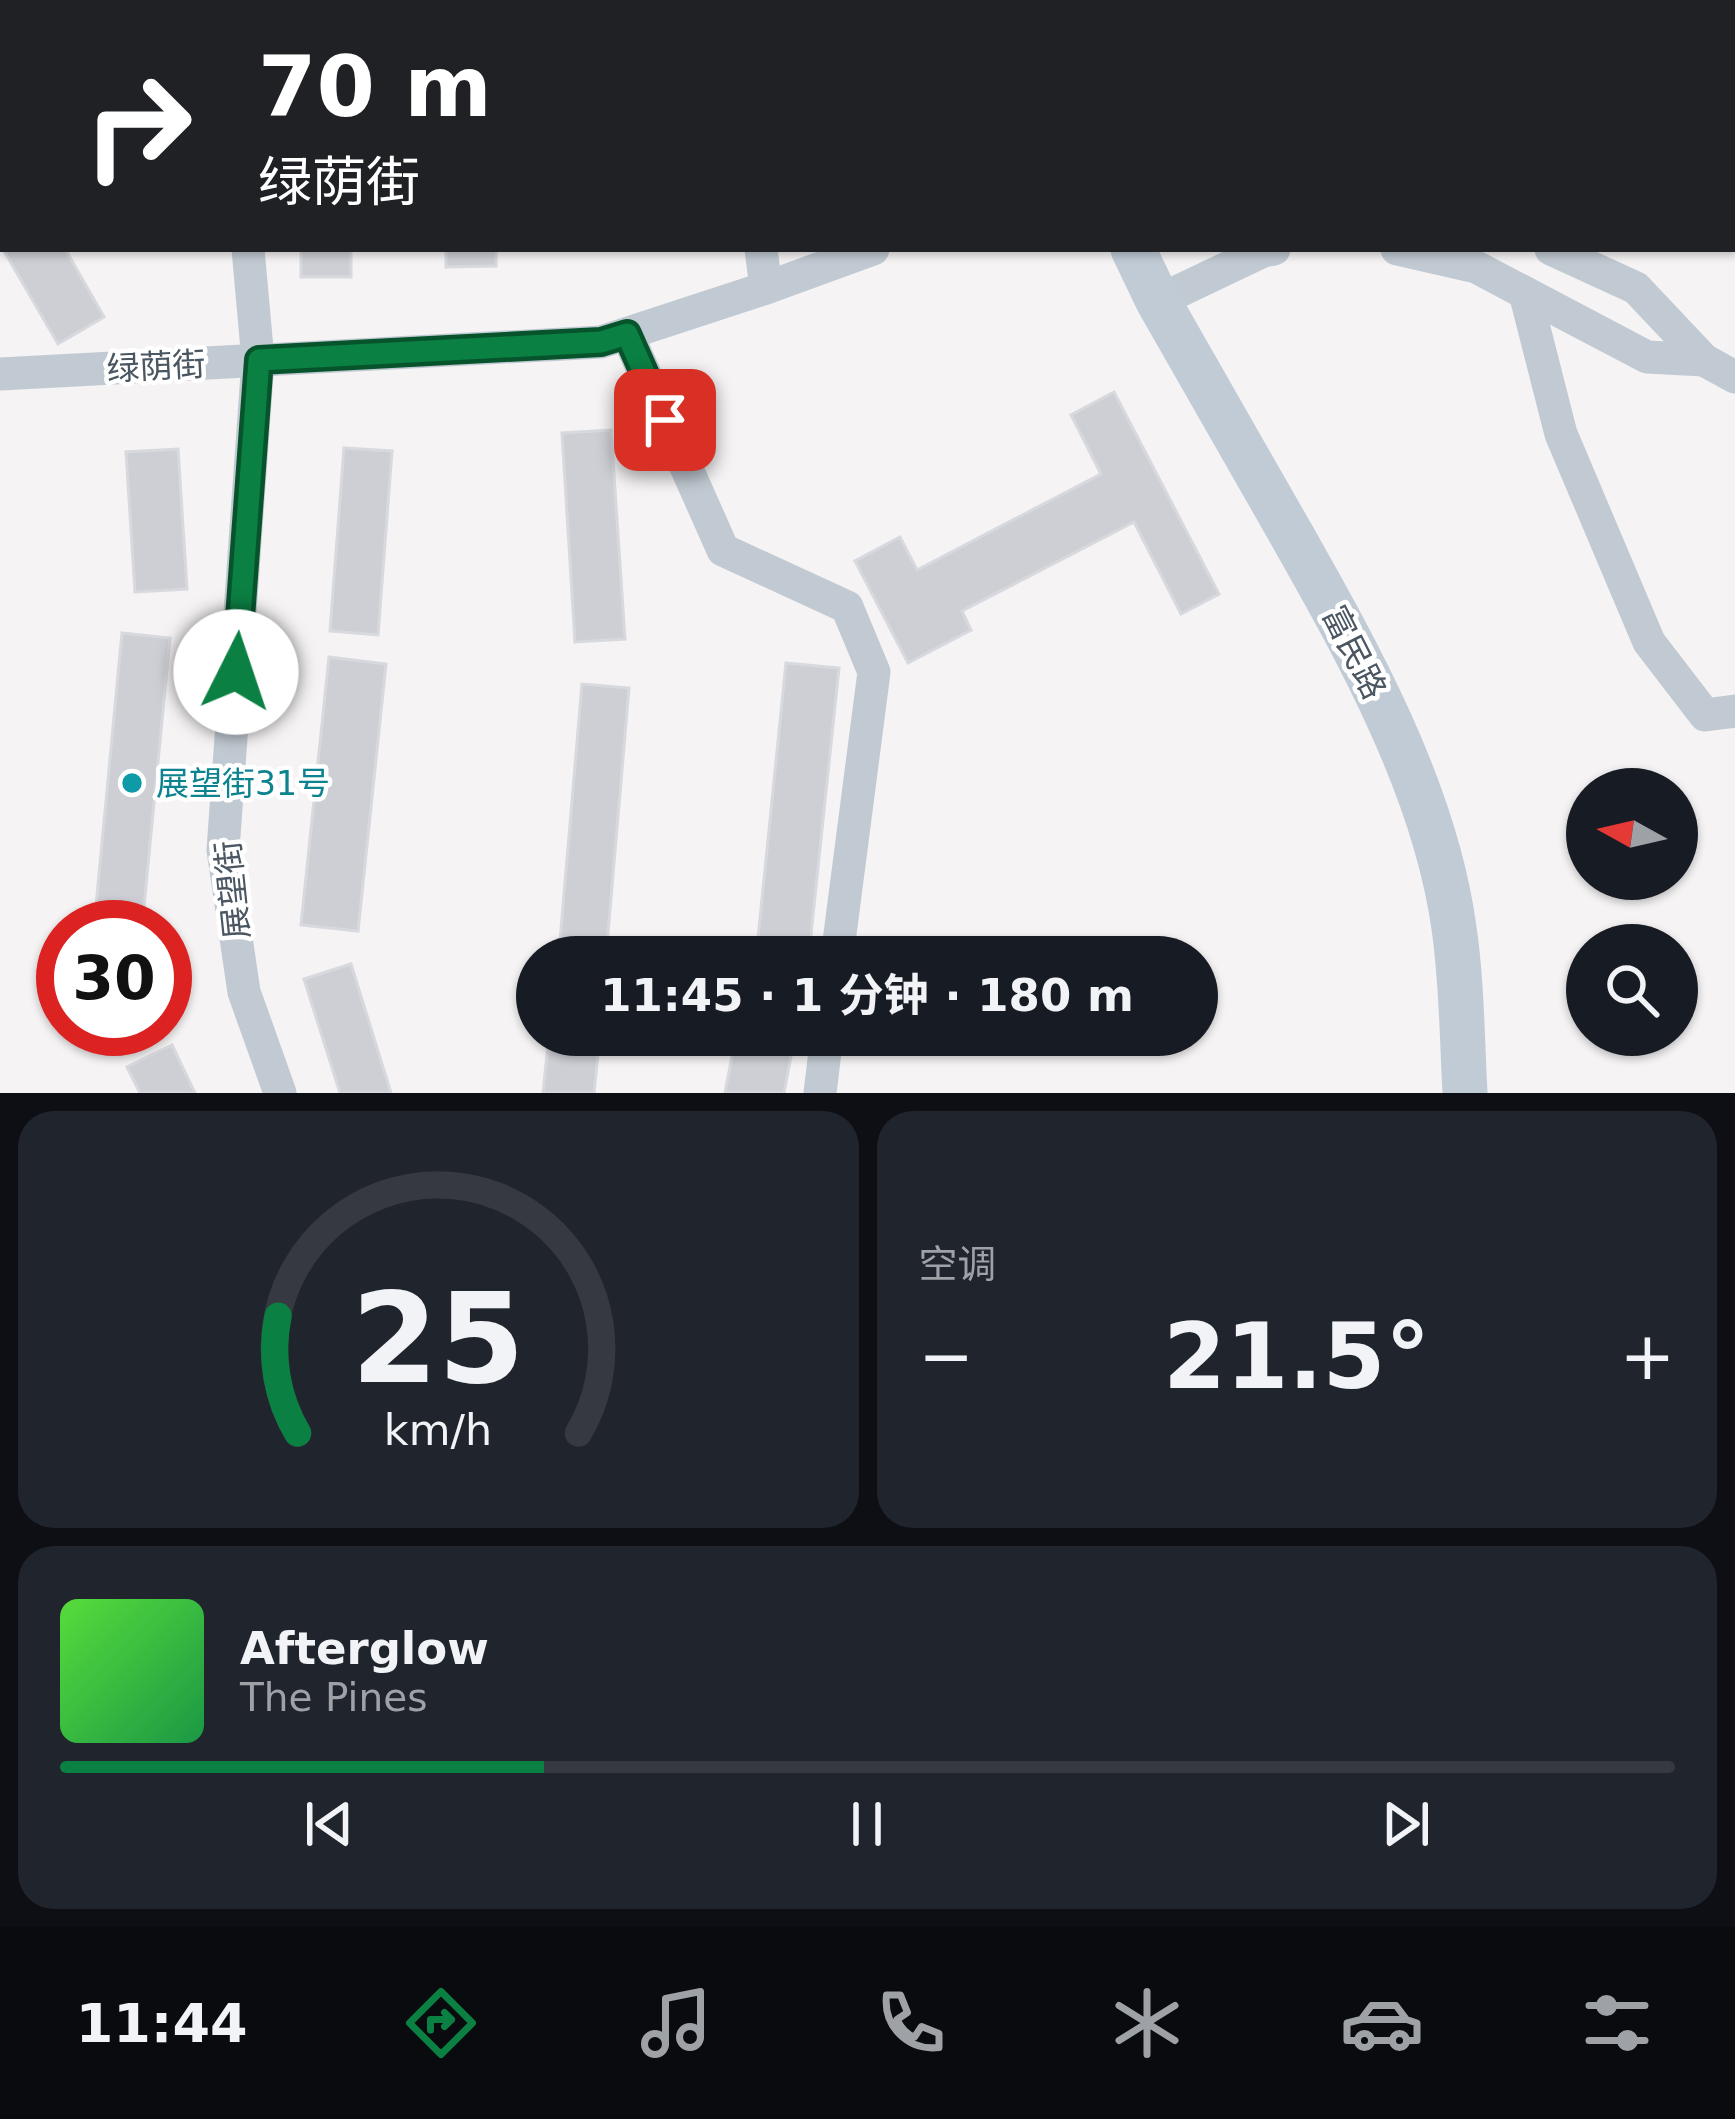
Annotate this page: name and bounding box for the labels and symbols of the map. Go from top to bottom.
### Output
street label: 绿荫街 [106,344,206,389]
pin [614,369,716,471]
street label: 富民路 [1315,599,1394,705]
position arrow [173,609,299,735]
place label: 展望街31号 [156,764,330,803]
north arrow [1566,768,1698,900]
marker: 展望街31号 [119,770,145,796]
street label: 展望街 [208,839,257,941]
speed limit sign: 30 [36,900,192,1056]

